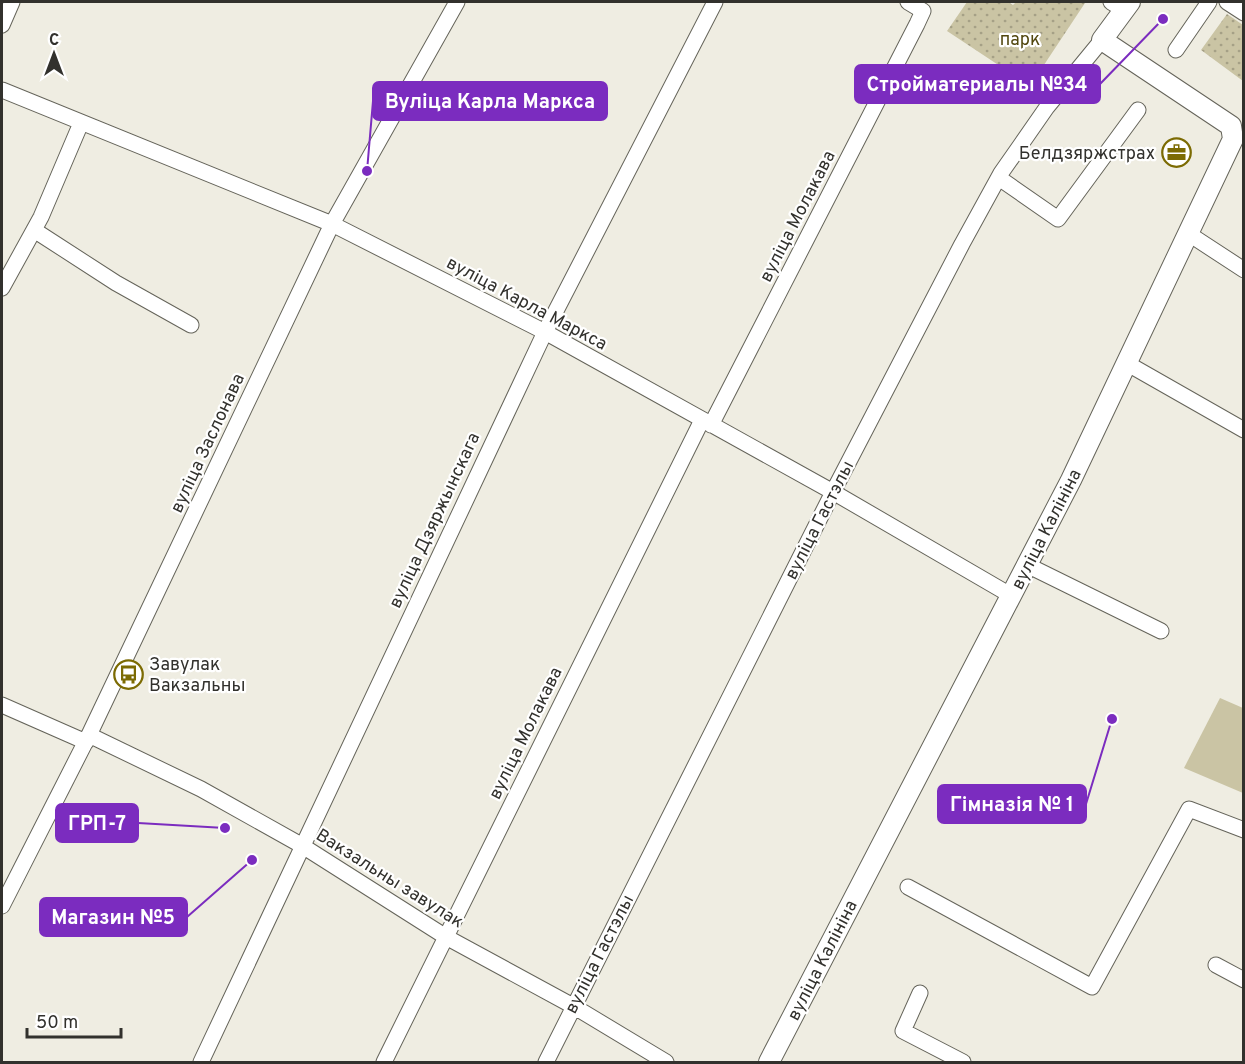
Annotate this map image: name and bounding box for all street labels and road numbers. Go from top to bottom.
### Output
street label: вуліца Молакава [755,147,841,286]
street label: вуліца Карла Маркса [442,252,611,356]
street label: вуліца Заслонава [166,370,251,517]
street label: вуліца Дзяржынскага [385,429,486,612]
street label: вуліца Гастэлы [781,457,860,584]
street label: вуліца Калініна [1007,465,1088,594]
street label: вуліца Молакава [484,664,568,804]
street label: Вакзальны завулак [311,824,467,934]
street label: вуліца Гастэлы [561,891,640,1018]
street label: вуліца Калініна [783,896,864,1025]

